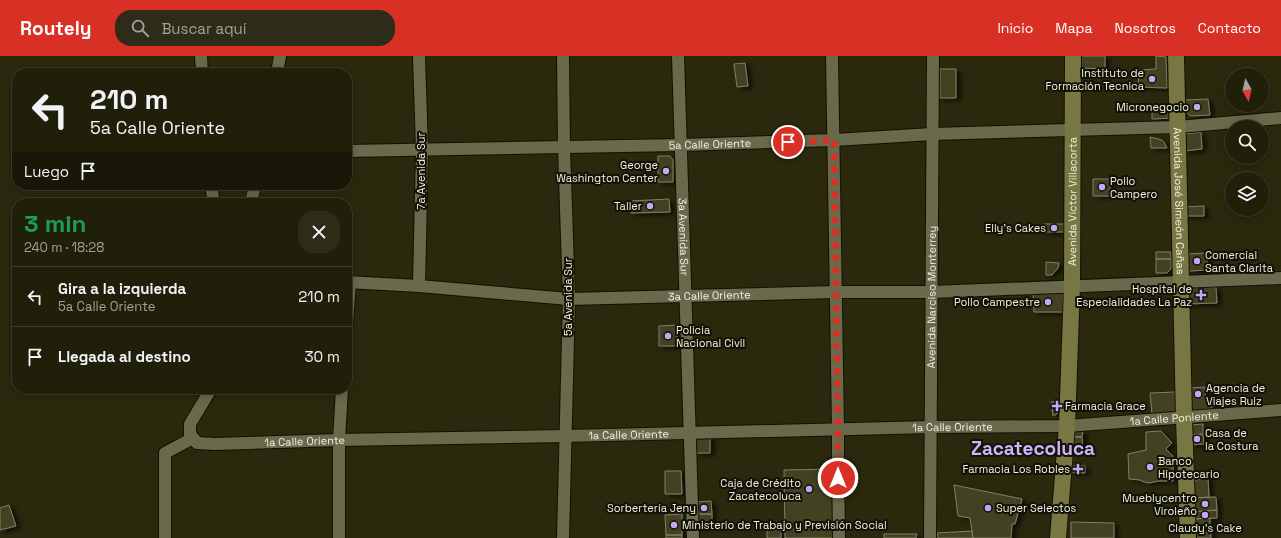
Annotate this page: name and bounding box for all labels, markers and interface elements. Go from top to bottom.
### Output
search box [115,10,395,46]
text: Routely [20,16,91,41]
icon: search [129,17,151,39]
text: Buscar aquí [161,19,246,38]
text: Inicio [997,19,1033,37]
text: Mapa [1055,19,1093,37]
text: Nosotros [1115,19,1176,37]
text: Contacto [1198,19,1261,37]
place label: Instituto de Formación Tecnica [1045,66,1145,93]
north arrow [1225,68,1269,112]
map controls [1225,68,1269,216]
marker: Instituto de Formación Tecnica [1147,74,1157,84]
text: 210 m [90,81,168,117]
icon: left [24,84,76,136]
place label: Micronegocio [1116,100,1189,114]
marker: Micronegocio [1192,102,1202,112]
text: 5a Calle Oriente [90,116,225,139]
button: search [1225,120,1269,164]
pin [771,125,805,159]
street label: Avenida José Simeón Cañas [1171,127,1188,275]
icon: arrive [777,131,799,153]
street label: 7a Avenida Sur [414,132,428,210]
street label: 5a Calle Oriente [669,136,751,152]
street label: Avenida Víctor Villacorta [1065,136,1080,266]
place label: George Washington Center [556,158,658,185]
icon: arrive [77,160,99,182]
text: Luego [24,162,69,181]
marker: George Washington Center [661,166,671,176]
button: layers [1225,172,1269,216]
place label: Pollo Campero [1110,174,1157,201]
marker: Pollo Campero [1097,182,1107,192]
street label: 3a Avenida Sur [675,198,692,276]
place label: Taller [614,199,642,213]
marker: Taller [645,201,655,211]
text: 3 min [24,208,86,239]
button: close [298,211,340,253]
place label: Elly's Cakes [985,221,1046,235]
marker: Elly's Cakes [1049,223,1059,233]
street label: Avenida Narciso Monterrey [924,226,939,368]
text: 240 m · 18:28 [24,239,104,256]
place label: Comercial Santa Clarita [1205,248,1274,275]
marker: Comercial Santa Clarita [1192,256,1202,266]
street label: 5a Avenida Sur [561,258,575,336]
text: Gira a la izquierda [58,279,186,298]
place label: Hospital de Especialidades La Paz [1076,282,1192,309]
icon: left [24,286,46,308]
text: 210 m [298,287,340,306]
street label: 3a Calle Oriente [668,287,751,303]
marker: Hospital de Especialidades La Paz [1195,289,1207,301]
place label: Pollo Campestre [954,295,1040,309]
marker: Pollo Campestre [1043,297,1053,307]
text: 5a Calle Oriente [58,298,156,315]
place label: Policia Nacional Civil [676,323,745,350]
marker: Policia Nacional Civil [663,331,673,341]
icon: arrive [24,346,46,368]
text: Llegada al destino [58,347,191,366]
text: 30 m [305,347,340,366]
place label: Agencia de Viajes Ruiz [1206,381,1265,408]
marker: Agencia de Viajes Ruiz [1193,389,1203,399]
place label: Farmacia Grace [1065,399,1146,413]
marker: Farmacia Grace [1052,401,1062,411]
street label: 1a Calle Poniente [1129,408,1219,428]
street label: 1a Calle Oriente [912,420,993,434]
street label: 1a Calle Oriente [588,426,669,442]
place label: Casa de la Costura [1205,426,1259,453]
street label: 1a Calle Oriente [264,433,345,449]
marker: Casa de la Costura [1192,434,1202,444]
district label: Zacatecoluca [971,436,1095,461]
place label: Banco Hipotecario [1158,454,1220,481]
position arrow [817,457,859,499]
place label: Farmacia Los Robles [962,462,1070,476]
marker: Banco Hipotecario [1145,462,1155,472]
marker: Farmacia Los Robles [1073,464,1083,474]
place label: Caja de Crédito Zacatecoluca [720,476,802,503]
marker: Caja de Crédito Zacatecoluca [804,484,814,494]
place label: Mueblycentro Viroleño [1122,491,1197,518]
marker: Mueblycentro Viroleño [1200,499,1210,509]
place label: Sorbertería Jeny [607,501,696,515]
place label: Super Selectos [996,501,1077,515]
marker: Sorbertería Jeny [699,503,709,513]
marker: Super Selectos [983,503,993,513]
marker: Claudy's Cake [1200,510,1210,520]
place label: Ministerio de Trabajo y Previsión Social [682,518,887,532]
marker: Ministerio de Trabajo y Previsión Social [669,520,679,530]
place label: Claudy's Cake [1168,521,1242,535]

